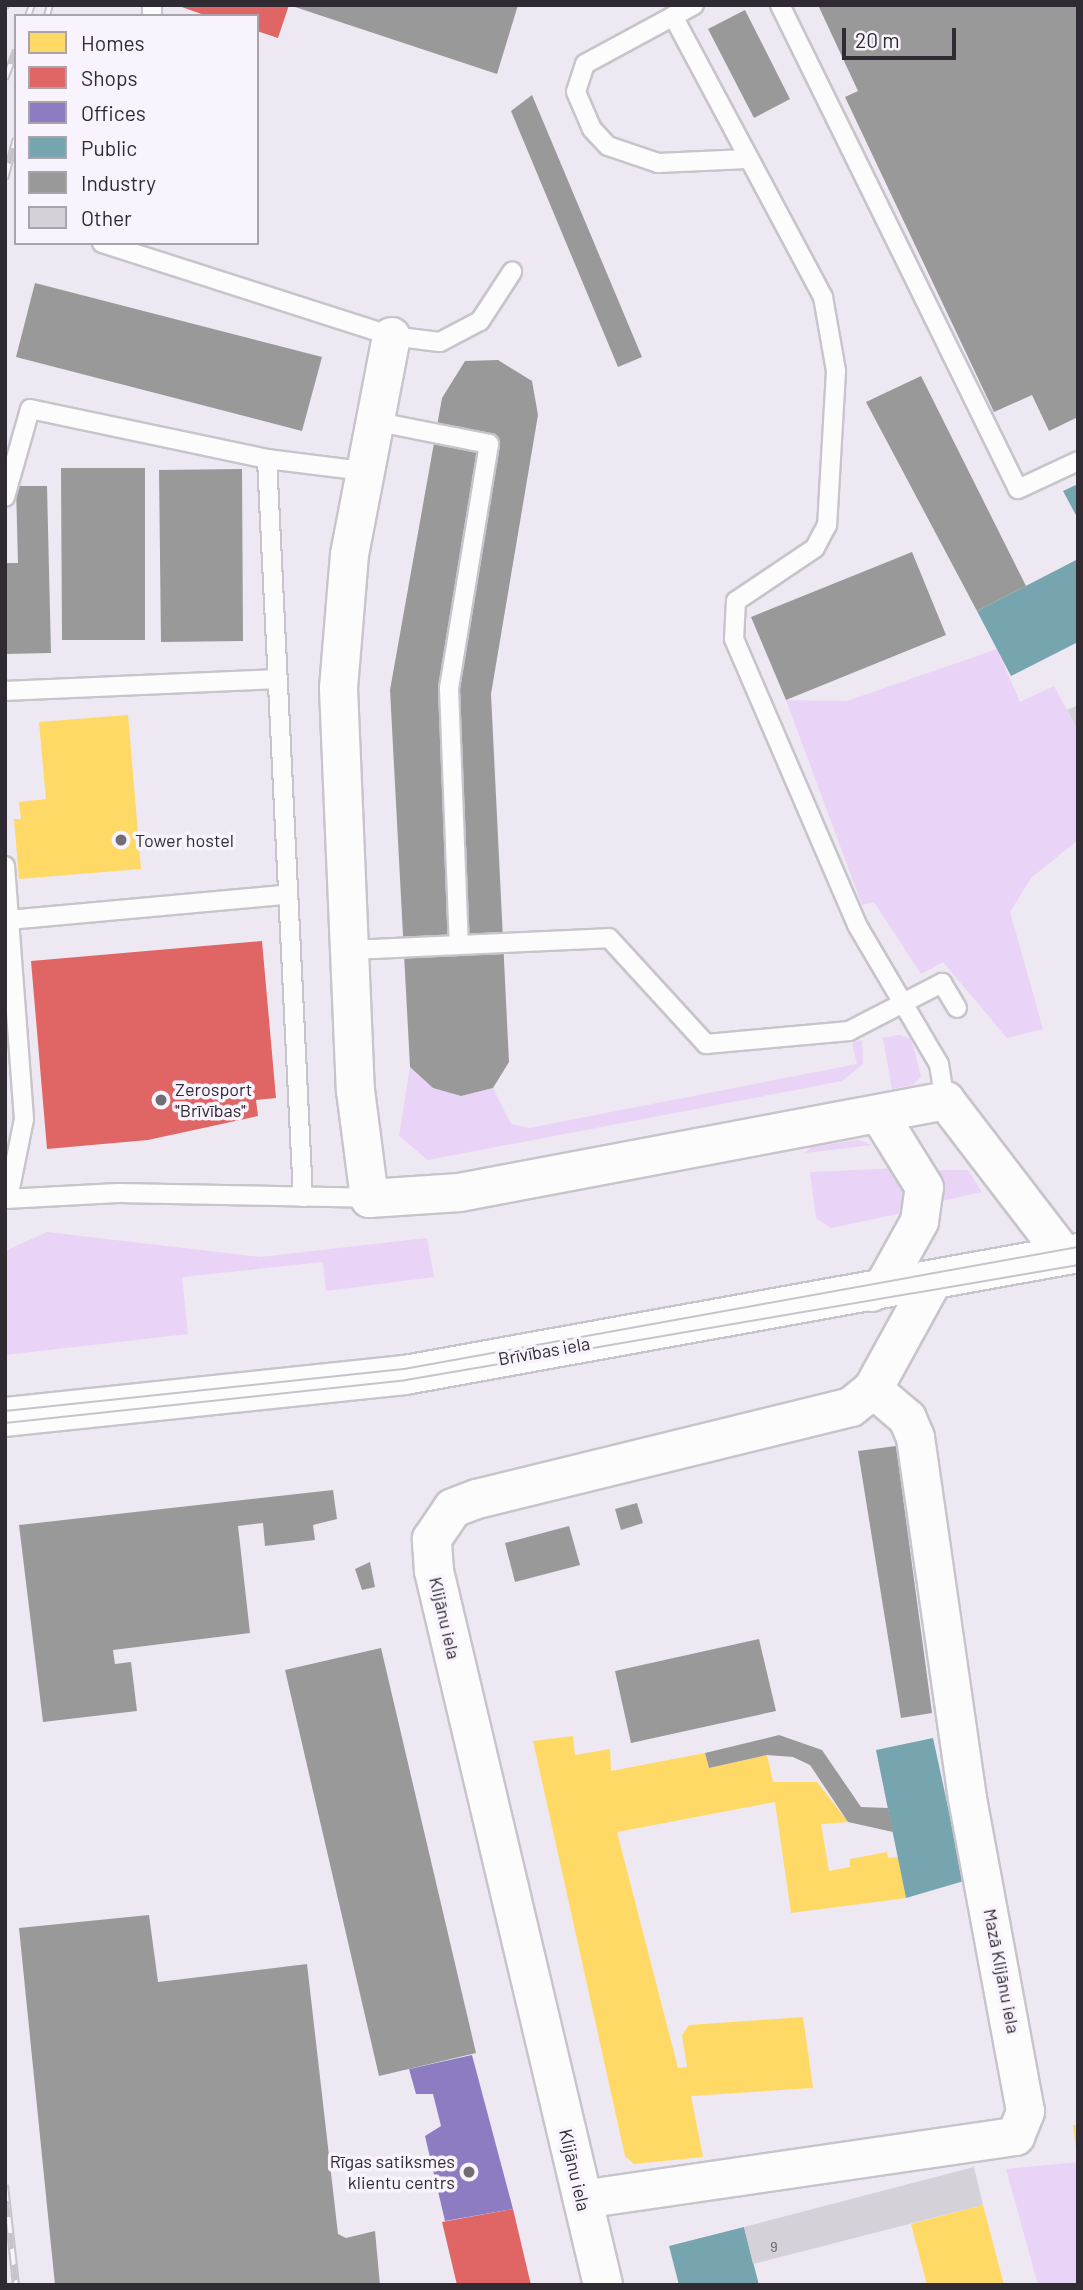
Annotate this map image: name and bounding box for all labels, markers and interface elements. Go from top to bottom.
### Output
legend [14,14,259,245]
scale bar [845,14,959,58]
text: 20 m [855,27,900,52]
text: Homes [81,30,145,55]
text: Shops [81,65,138,90]
text: Offices [81,100,146,125]
text: Public [81,135,137,160]
text: Industry [81,170,156,195]
text: Other [81,205,132,230]
place label: Tower hostel [135,829,234,851]
marker: Tower hostel [113,832,129,848]
place label: Zerosport "Brīvības" [175,1079,252,1122]
marker: Zerosport "Brīvības" [153,1092,169,1108]
street label: Brīvības iela [496,1332,592,1370]
street label: Klijānu iela [425,1575,465,1661]
street label: Mazā Klijānu iela [979,1907,1025,2035]
street label: Klijānu iela [555,2127,595,2213]
place label: Rīgas satiksmes klientu centrs [330,2151,455,2194]
marker: Rīgas satiksmes klientu centrs [461,2164,477,2180]
house number: 9 [770,2239,778,2255]

